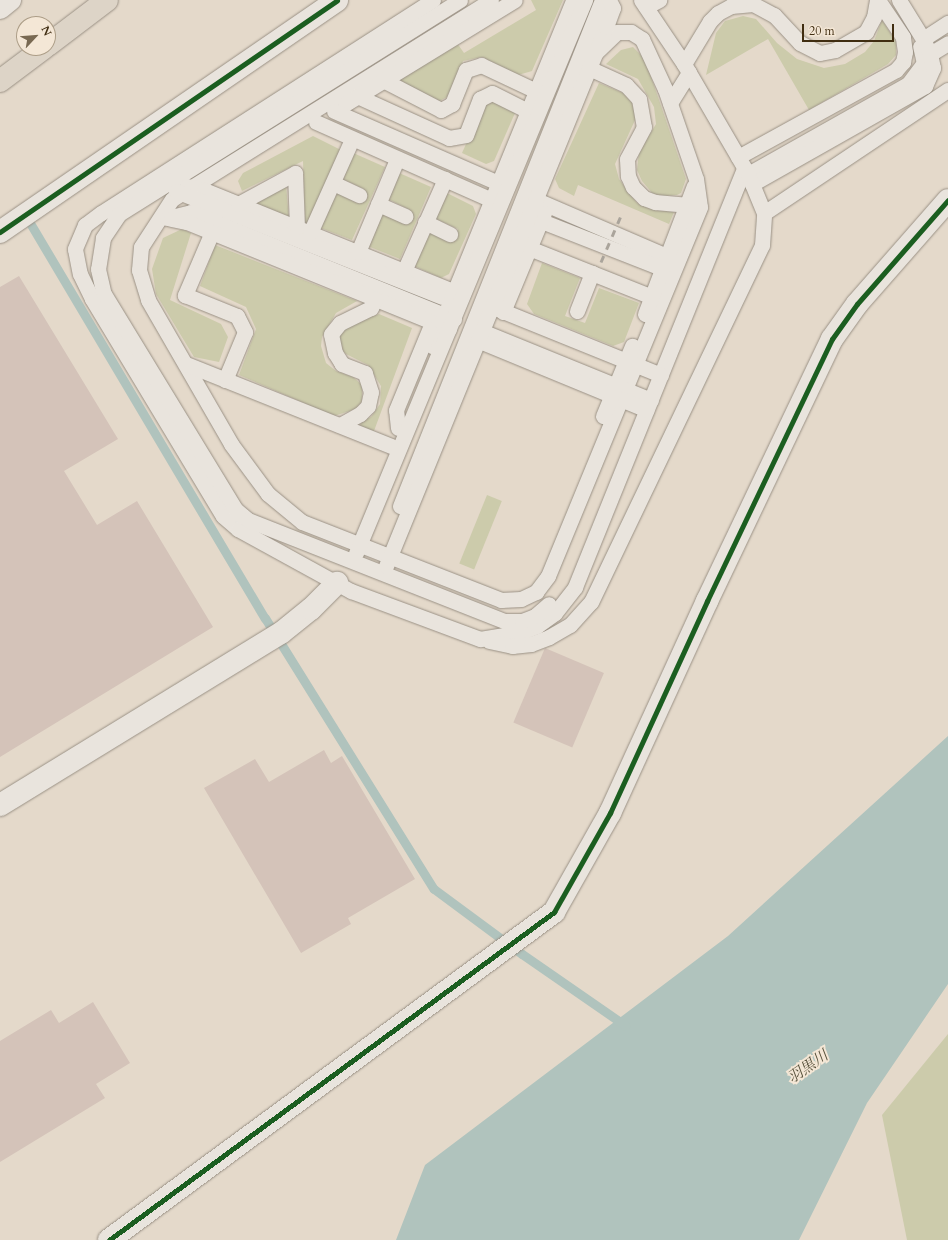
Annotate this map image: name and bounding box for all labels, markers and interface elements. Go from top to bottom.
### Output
north arrow [16,16,56,56]
scale bar [804,16,896,42]
text: N [37,23,55,39]
text: 20 m [809,23,835,39]
water label: 羽黒川 [784,1047,832,1087]

